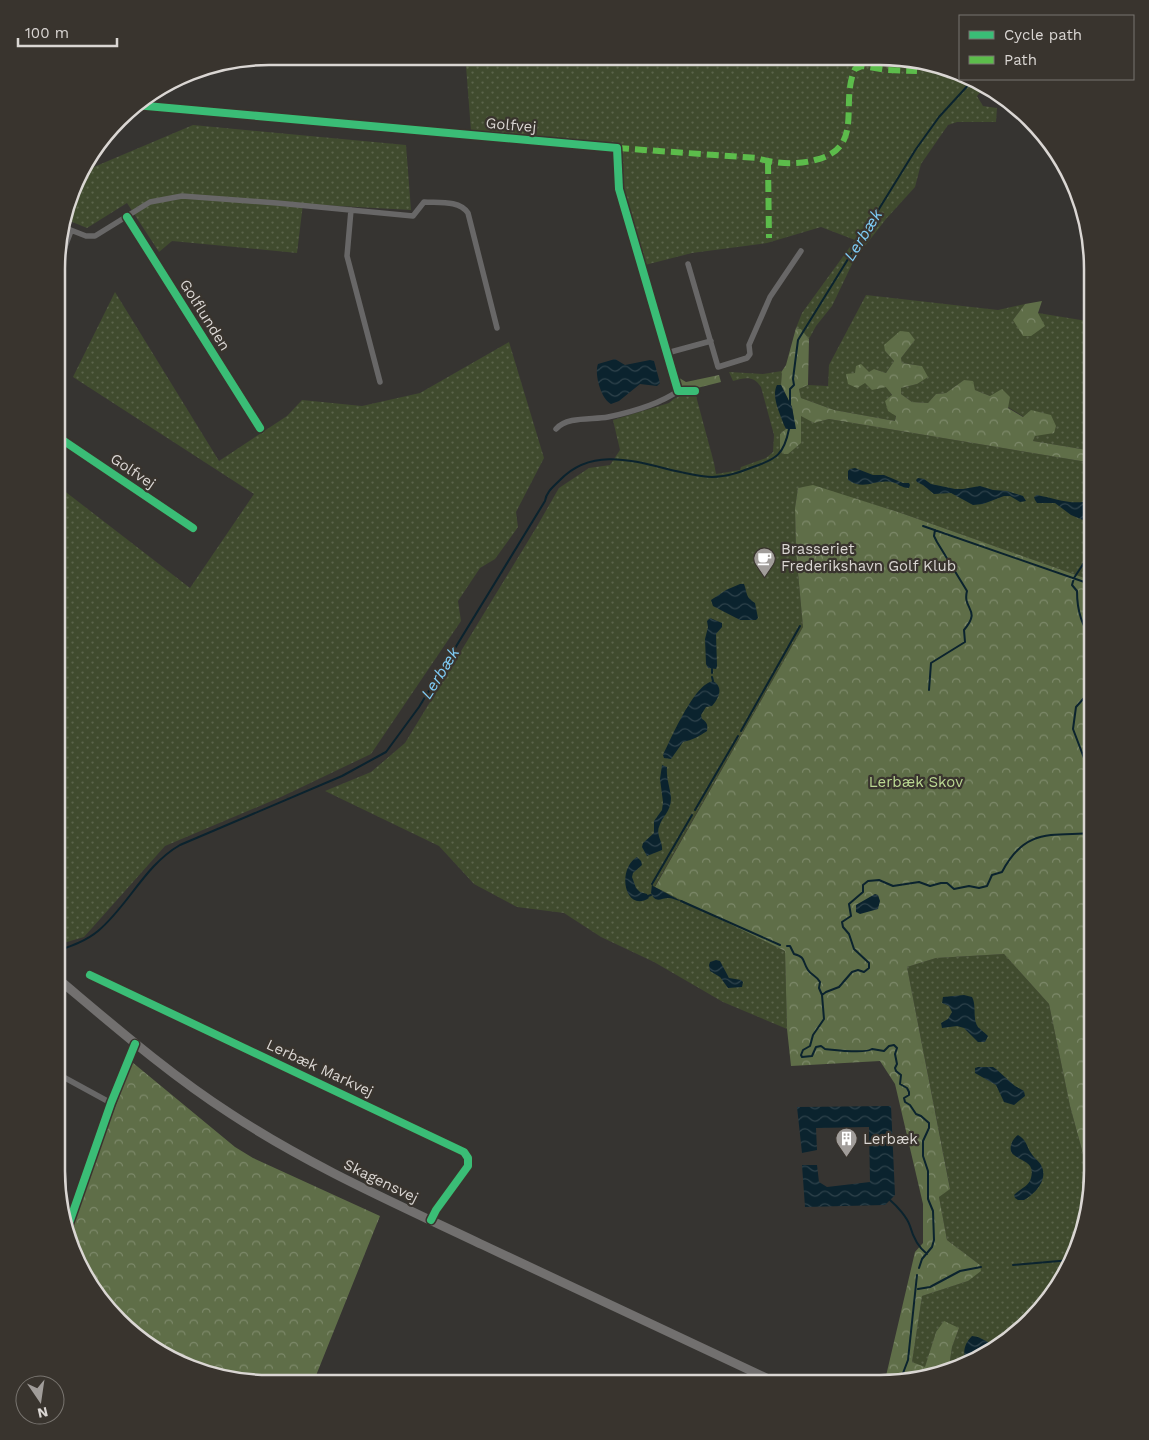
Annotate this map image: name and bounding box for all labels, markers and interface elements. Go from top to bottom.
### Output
scale bar [18,15,116,47]
legend [959,15,1134,80]
text: 100 m [25,24,69,42]
text: Cycle path [1004,26,1082,44]
text: Path [1004,51,1037,69]
street label: Golfvej [485,114,537,136]
water label: Lerbæk [840,205,887,264]
street label: Golflunden [176,276,234,354]
street label: Golfvej [107,449,159,493]
place label: Brasseriet Frederikshavn Golf Klub [781,540,956,575]
cafe icon: Brasseriet Frederikshavn Golf Klub [753,546,777,577]
water label: Lerbæk [417,643,464,702]
park label: Lerbæk Skov [869,773,963,791]
street label: Lerbæk Markvej [264,1035,376,1101]
building icon: Lerbæk [835,1127,859,1158]
place label: Lerbæk [863,1130,918,1148]
street label: Skagensvej [341,1155,421,1207]
north arrow [15,1375,65,1425]
text: N [36,1404,50,1422]

